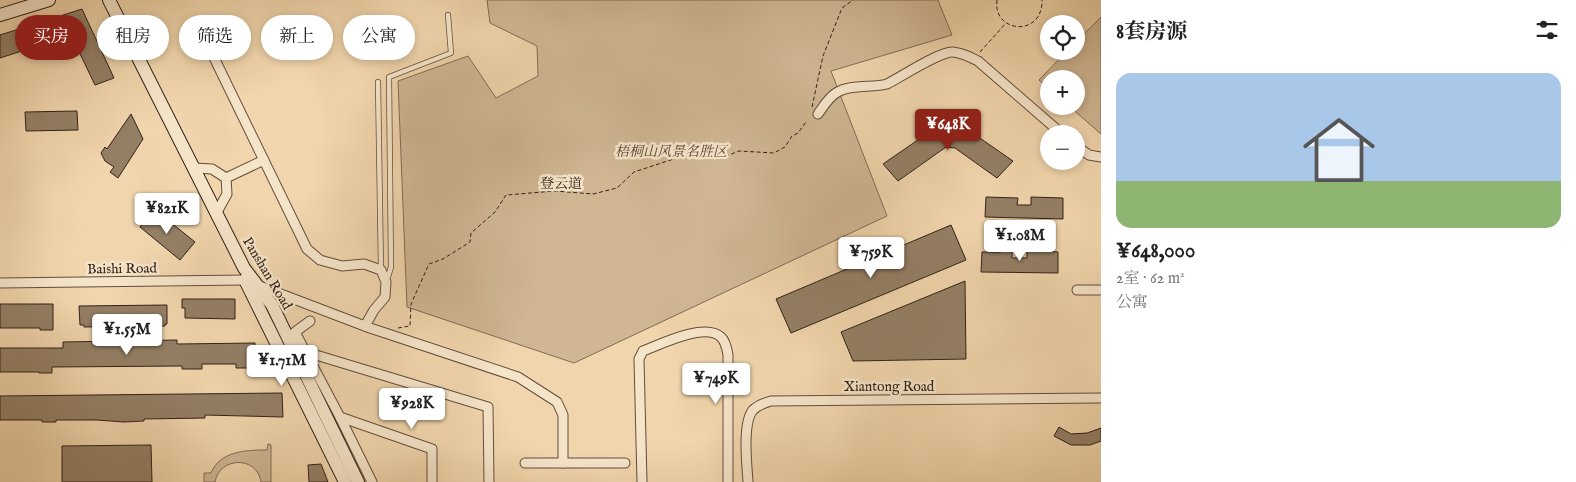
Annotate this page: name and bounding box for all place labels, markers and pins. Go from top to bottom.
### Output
pin: ¥648K [913,108,983,151]
pin: ¥821K [132,192,202,235]
pin: ¥1.08M [979,220,1061,262]
pin: ¥759K [836,236,906,279]
pin: ¥1.55M [86,314,168,356]
pin: ¥1.71M [241,344,323,387]
pin: ¥749K [681,362,751,405]
pin: ¥928K [377,388,447,430]

